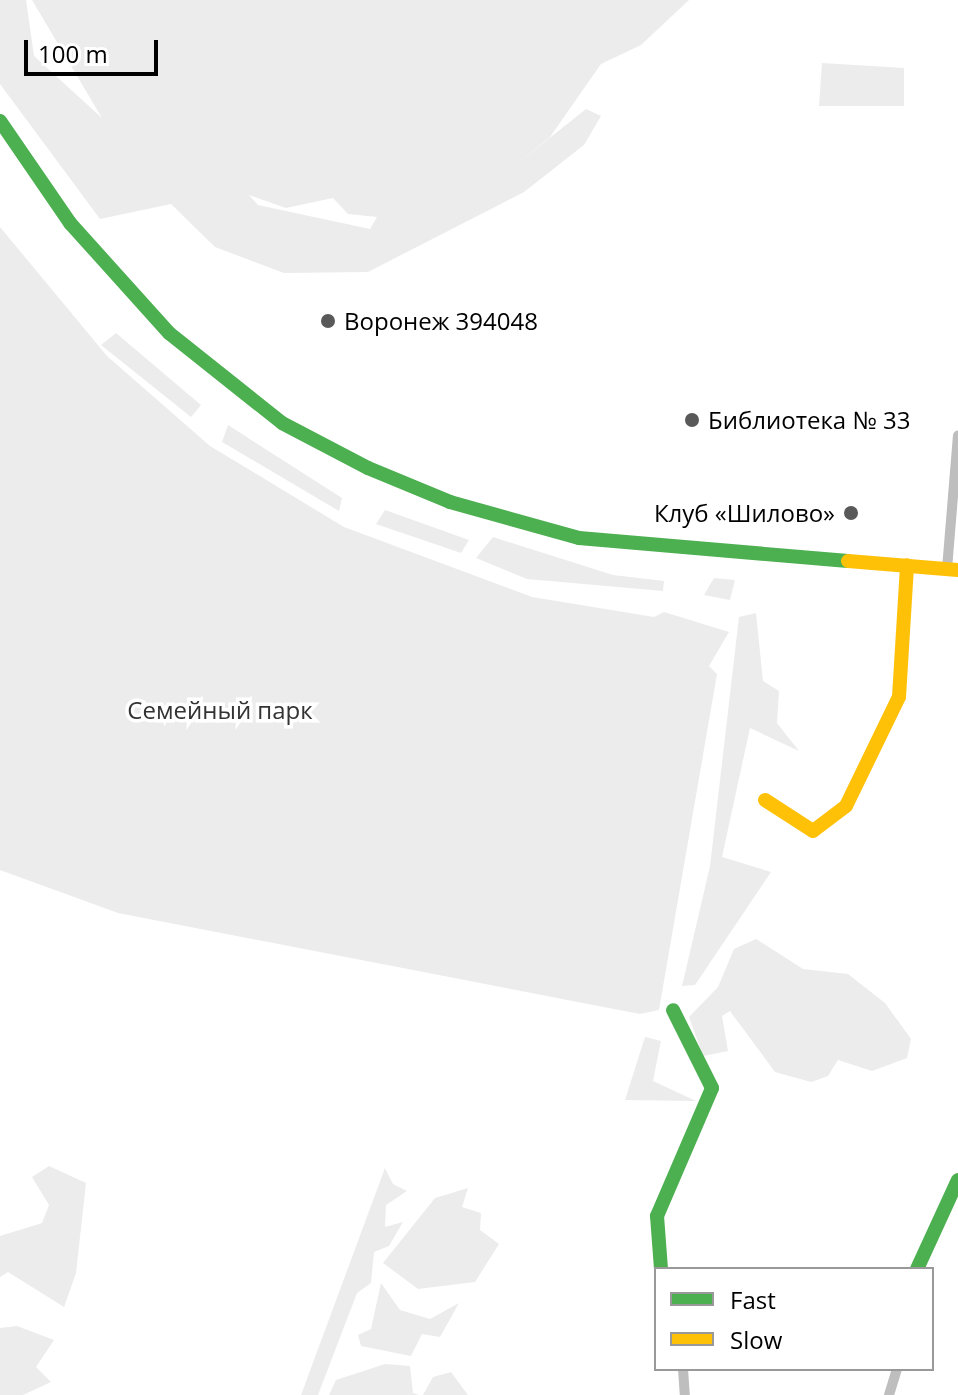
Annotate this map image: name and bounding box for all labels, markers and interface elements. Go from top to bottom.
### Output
scale bar [28,24,162,74]
text: 100 m [38,37,108,70]
place label: Воронеж 394048 [344,307,538,335]
marker: Воронеж 394048 [319,312,337,330]
place label: Библиотека № 33 [708,406,911,434]
marker: Библиотека № 33 [683,411,701,429]
place label: Клуб «Шилово» [654,499,835,527]
marker: Клуб «Шилово» [842,504,860,522]
park label: Семейный парк [127,696,313,724]
legend [654,1267,934,1371]
text: Fast [730,1283,776,1316]
text: Slow [730,1323,782,1356]

